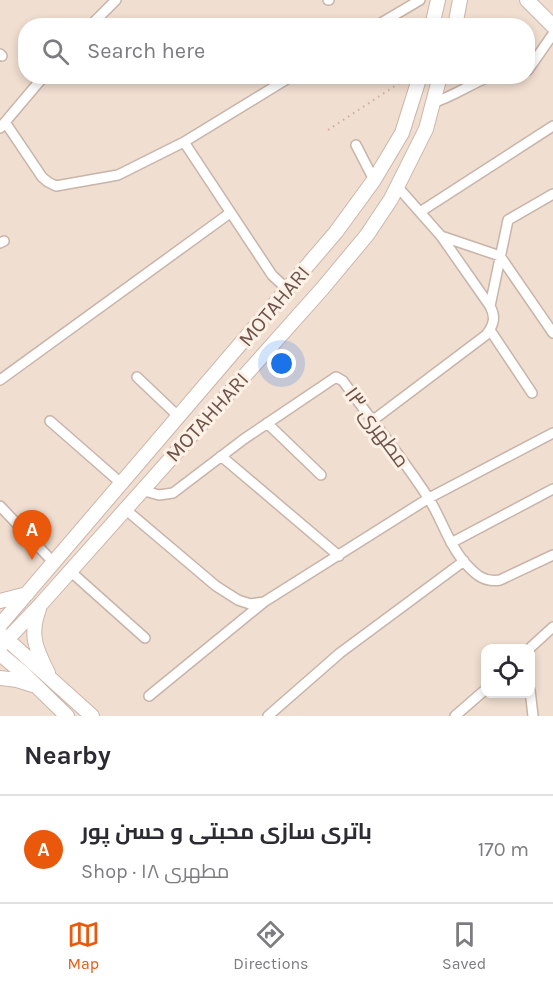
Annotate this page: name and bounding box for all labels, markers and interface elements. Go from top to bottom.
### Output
search box [18,18,535,84]
icon: search [39,35,72,68]
text: Search here [87,38,205,64]
street label: MOTAHARI [233,261,315,351]
your location [267,349,296,378]
street label: MOTAHHARI [161,367,253,467]
street label: مطهری ۱۳ [339,382,414,473]
pin: A [12,510,51,560]
map controls [481,644,535,698]
button: locate [481,644,535,698]
text: Nearby [24,740,111,771]
text: باتری سازی محبتی و حسن پور [81,819,372,845]
text: A [37,838,50,861]
text: 170 m [478,838,529,861]
text: Shop · مطهری ۱۸ [81,860,229,883]
tab: Map [67,918,100,973]
tab: Directions [233,918,308,973]
tab: Saved [442,918,486,973]

